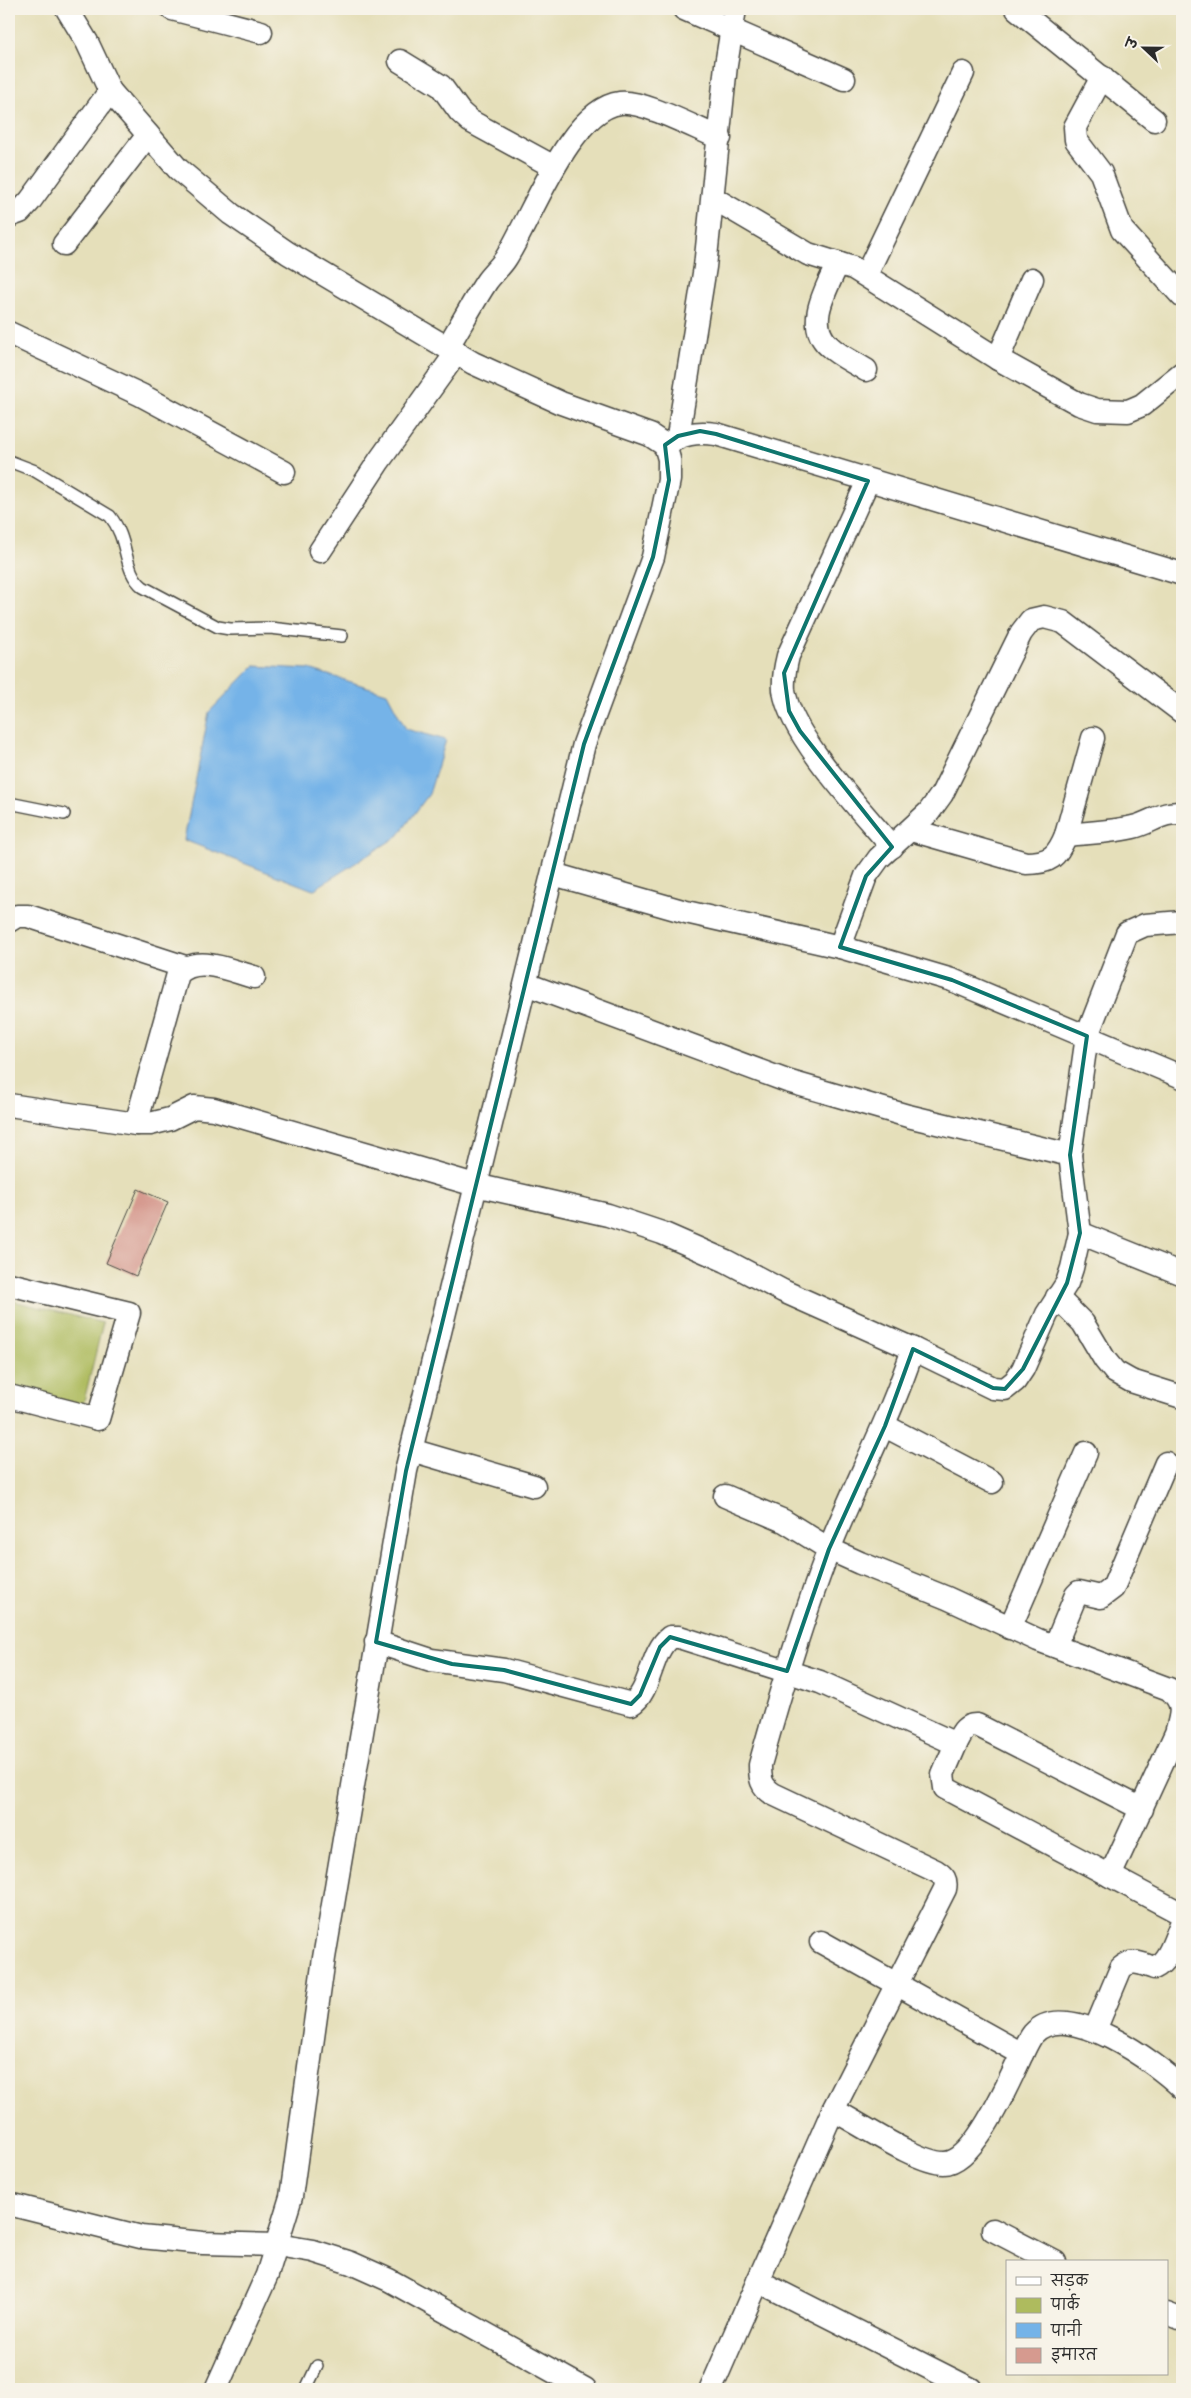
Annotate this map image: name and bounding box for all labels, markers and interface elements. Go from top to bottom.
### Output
north arrow [1118,22,1168,72]
text: उ [1122,34,1143,53]
legend [1006,2260,1168,2376]
text: सड़क [1050,2272,1089,2291]
text: पार्क [1050,2293,1081,2315]
text: पानी [1050,2319,1083,2341]
text: इमारत [1051,2346,1098,2365]

